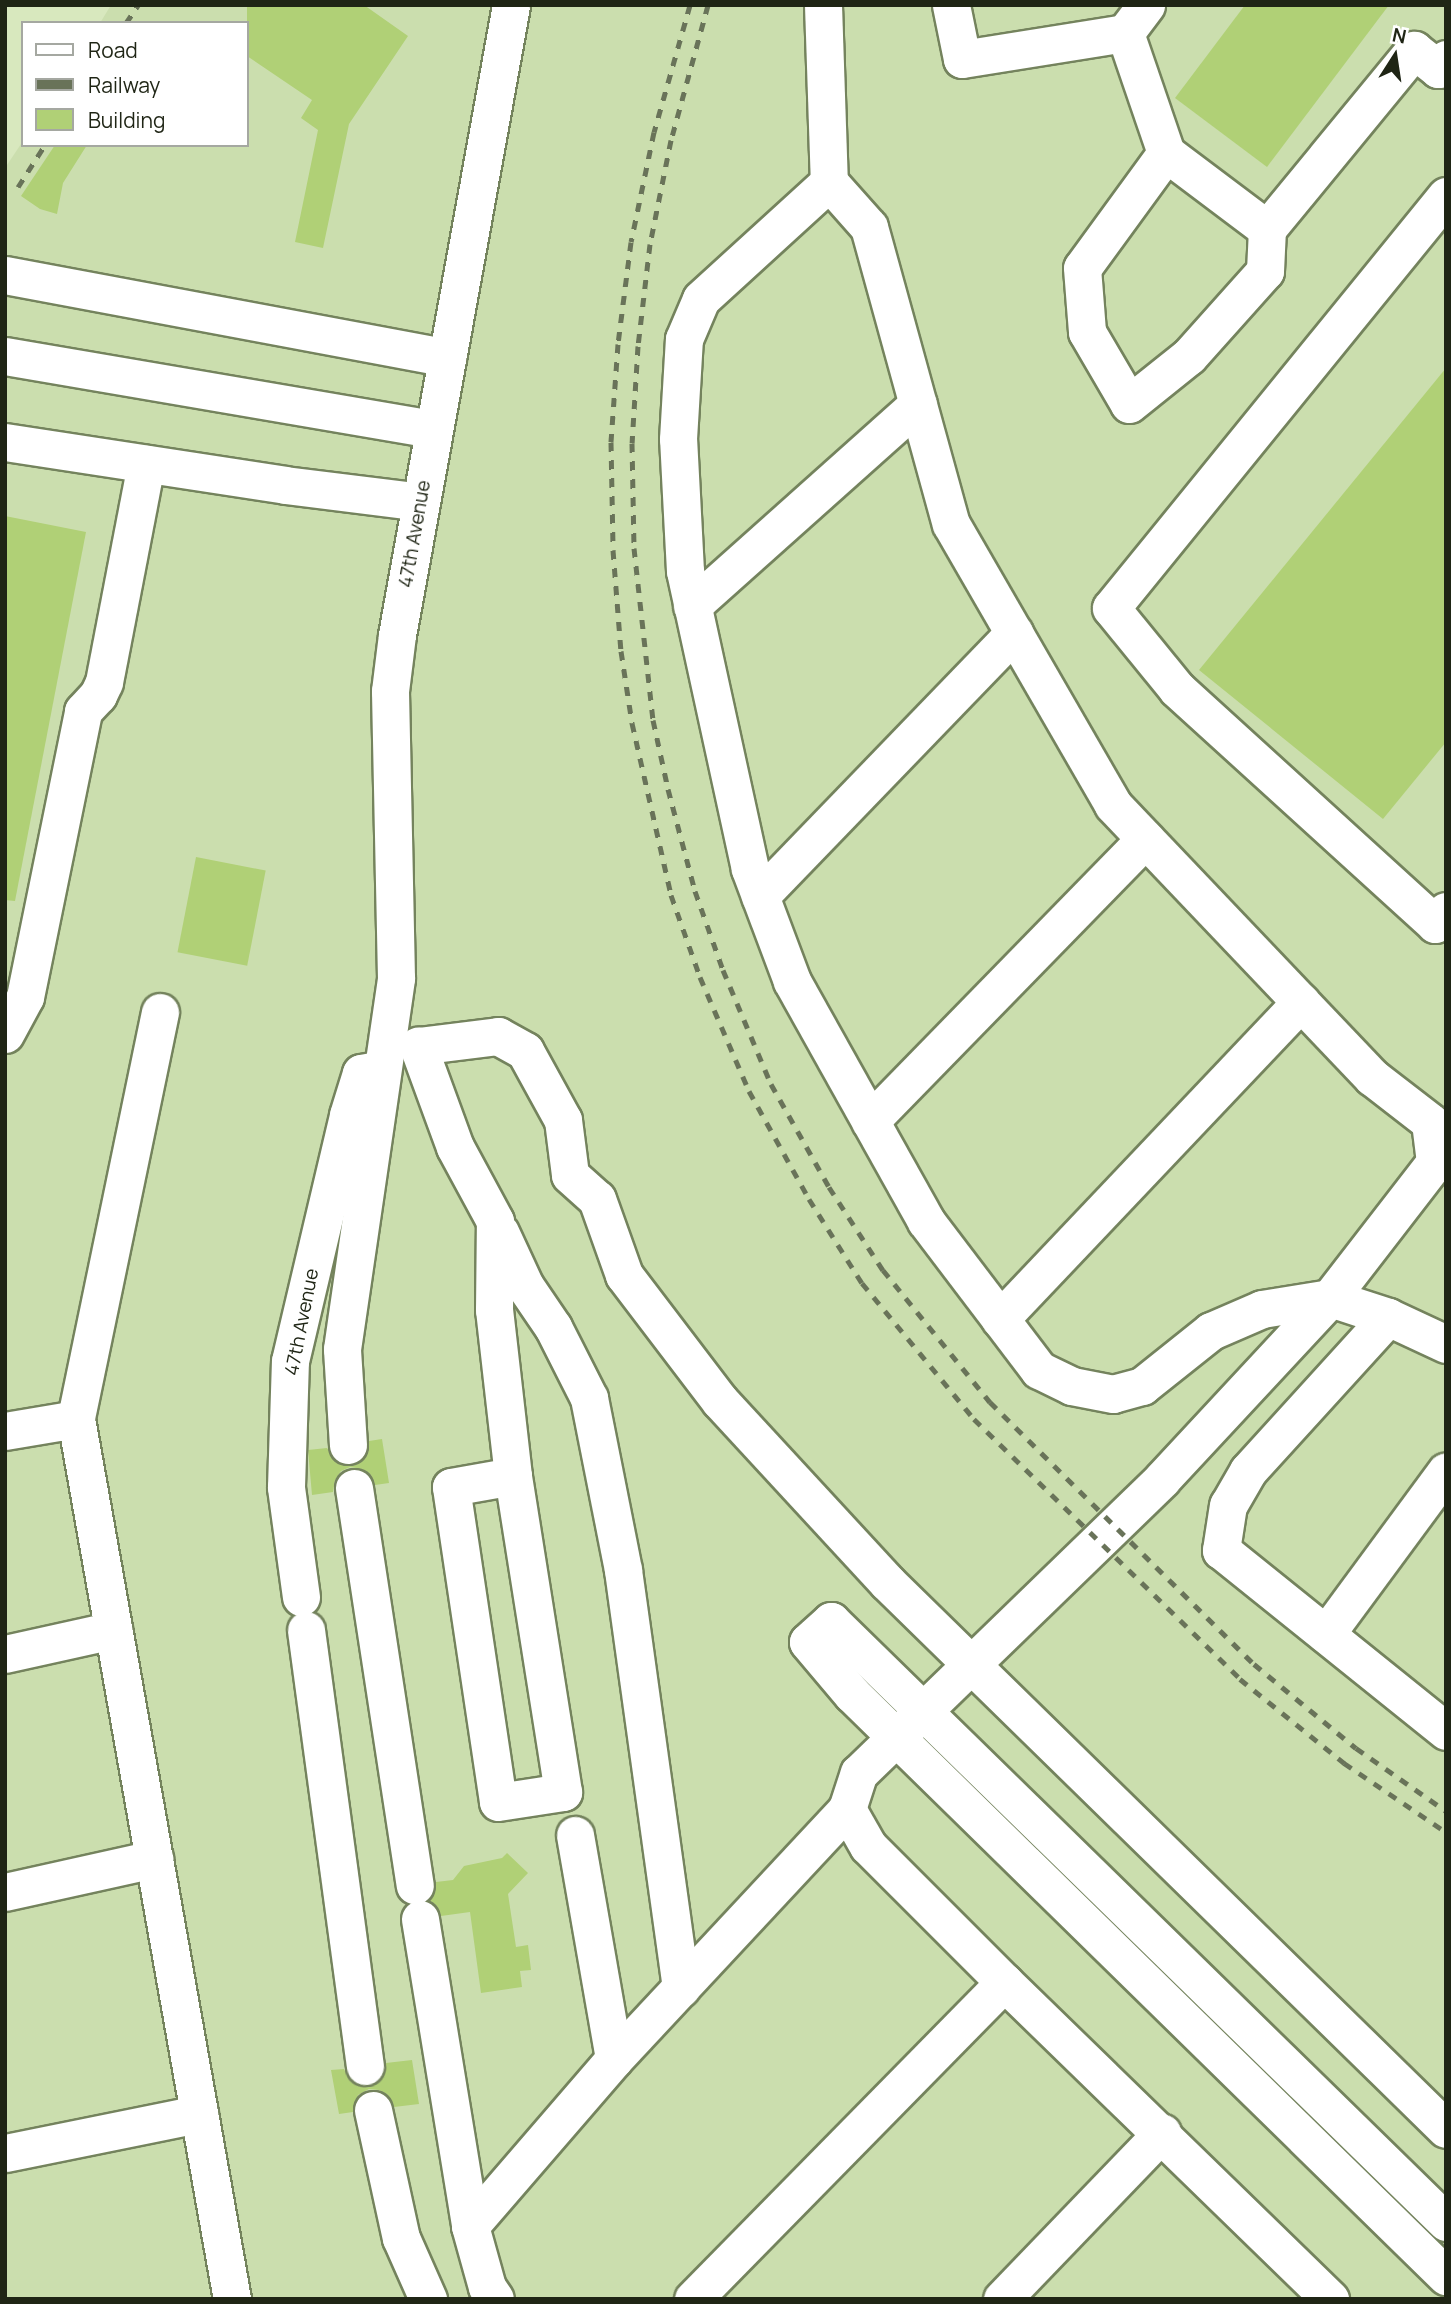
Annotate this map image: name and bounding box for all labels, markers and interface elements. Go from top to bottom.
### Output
legend [21,21,248,147]
north arrow [1360,21,1430,91]
text: N [1390,21,1409,50]
text: Road [88,36,138,64]
text: Railway [88,71,160,99]
text: Building [88,106,165,134]
street label: 47th Avenue [394,479,436,589]
street label: 47th Avenue [280,1267,324,1377]

